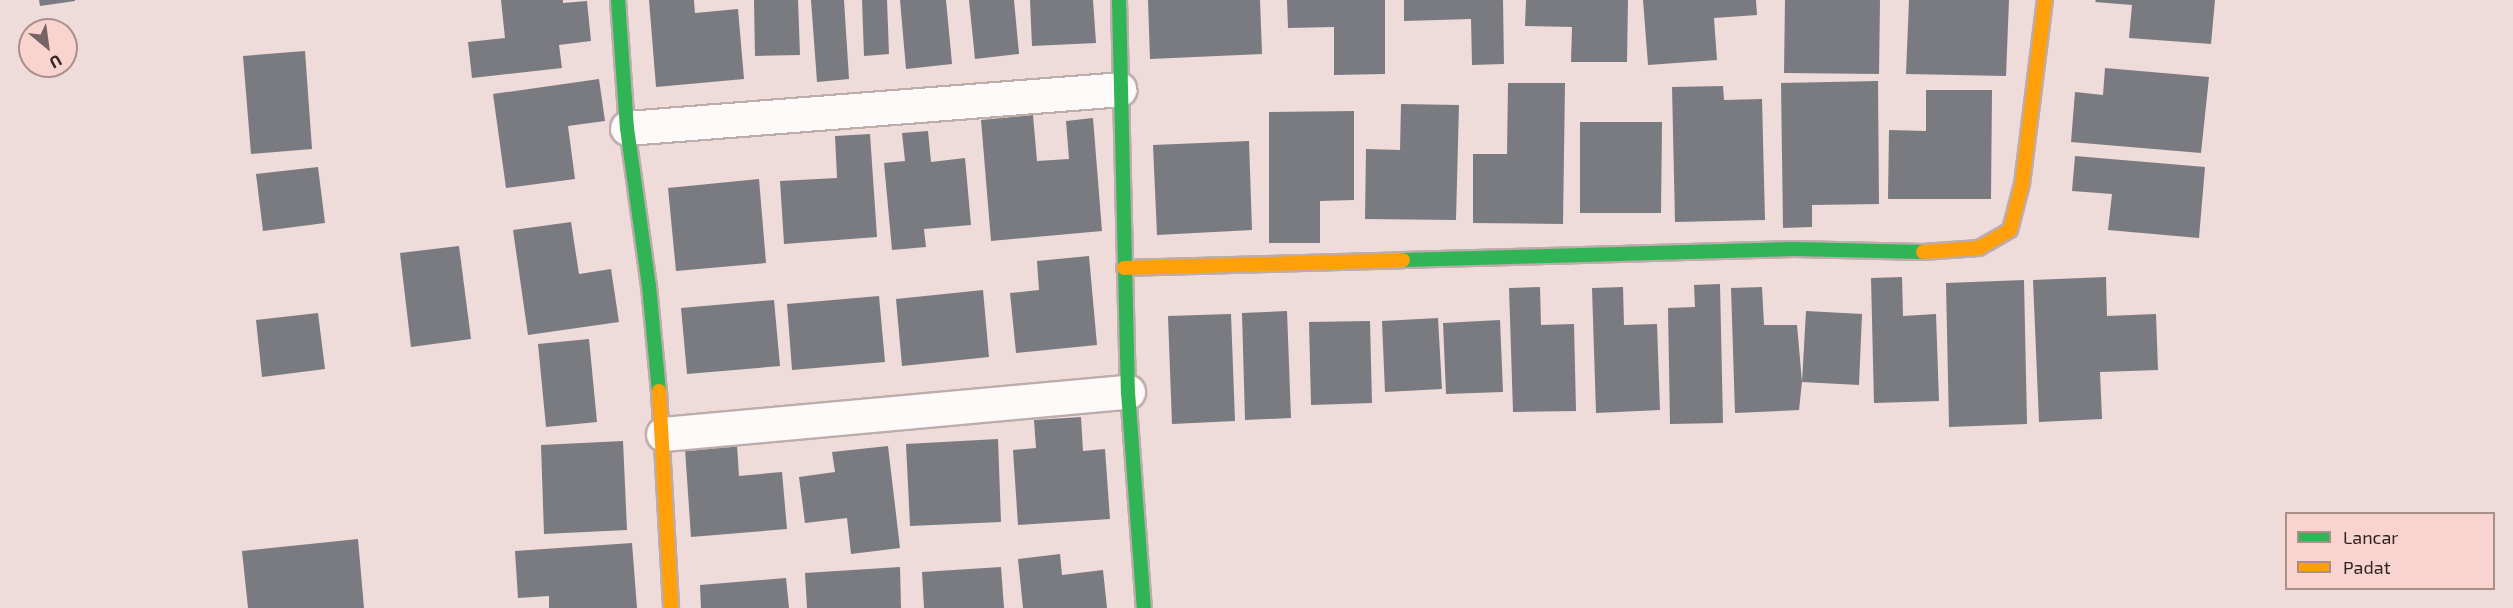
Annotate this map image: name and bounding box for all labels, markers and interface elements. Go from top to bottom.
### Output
north arrow [18,18,78,78]
text: U [47,51,65,73]
legend [2285,512,2495,590]
text: Lancar [2343,526,2399,548]
text: Padat [2343,556,2390,578]

